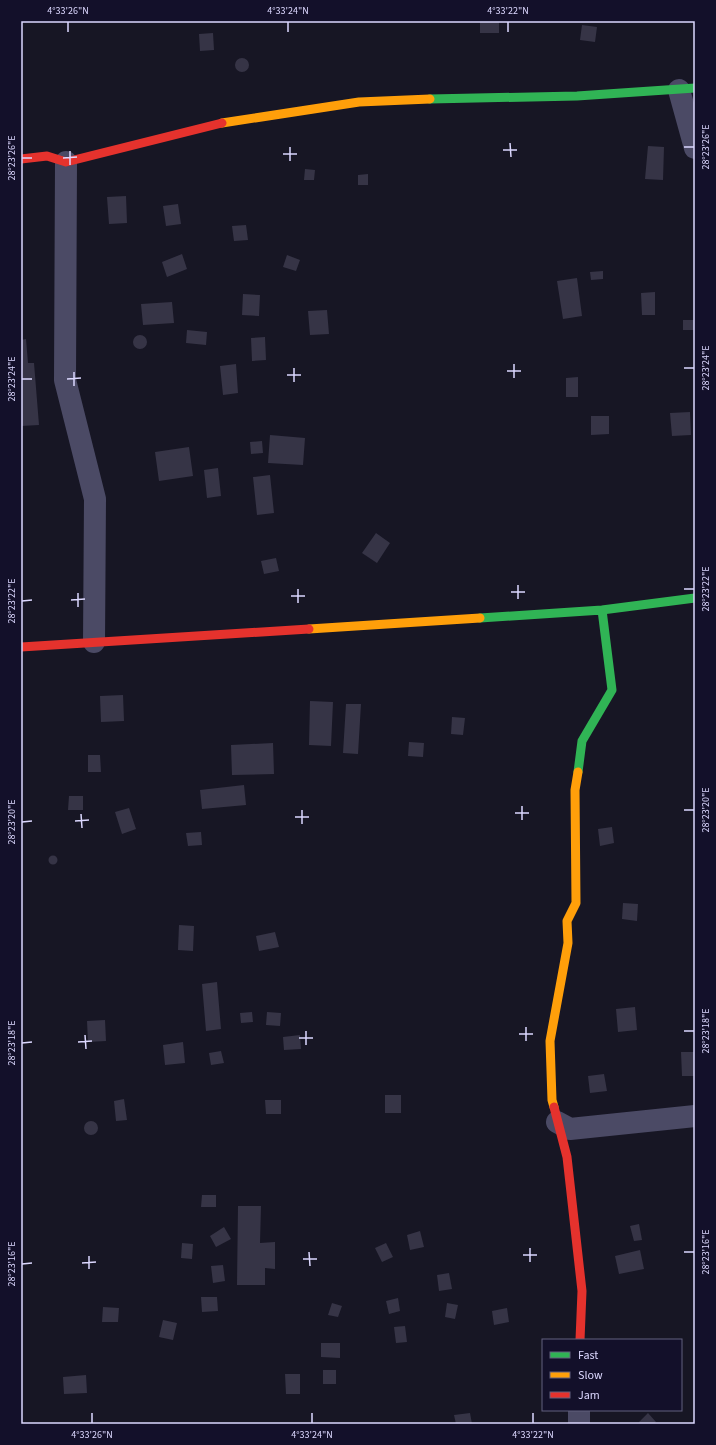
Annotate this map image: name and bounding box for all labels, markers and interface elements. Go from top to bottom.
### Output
text: 4°33'26"N [47,4,89,18]
text: 4°33'24"N [267,4,309,18]
text: 4°33'22"N [487,4,529,18]
text: 28°23'26"E [699,124,713,170]
text: 28°23'26"E [5,135,19,181]
text: 28°23'24"E [699,345,713,391]
text: 28°23'24"E [5,356,19,402]
text: 28°23'22"E [699,566,713,612]
text: 28°23'22"E [5,578,19,624]
text: 28°23'20"E [699,787,713,833]
text: 28°23'20"E [5,799,19,845]
text: 28°23'18"E [699,1008,713,1054]
text: 28°23'18"E [5,1020,19,1066]
text: 28°23'16"E [699,1229,713,1275]
text: 28°23'16"E [5,1241,19,1287]
legend [542,1339,682,1411]
text: Fast [578,1347,598,1364]
text: Slow [578,1367,603,1384]
text: Jam [578,1387,600,1404]
text: 4°33'26"N [71,1428,113,1442]
text: 4°33'24"N [291,1428,333,1442]
text: 4°33'22"N [512,1428,554,1442]

